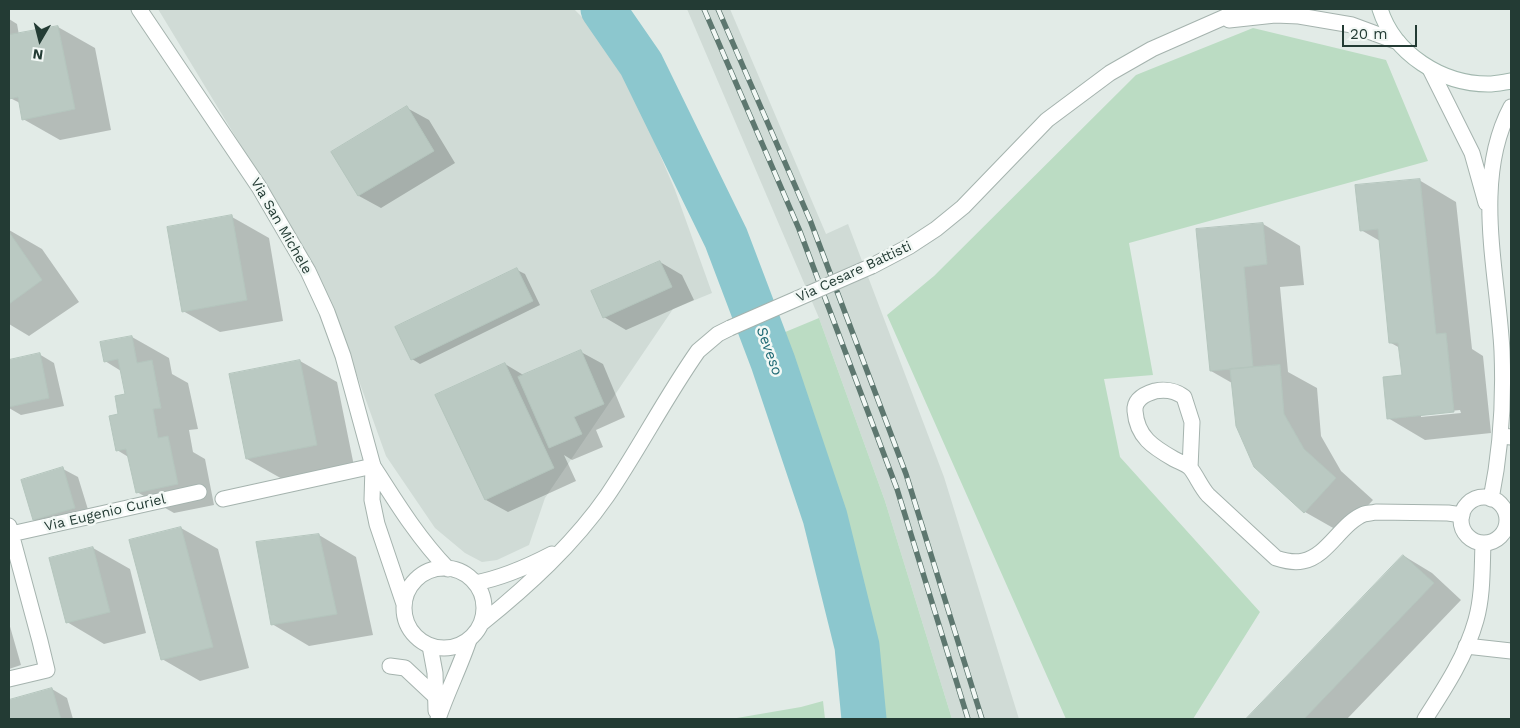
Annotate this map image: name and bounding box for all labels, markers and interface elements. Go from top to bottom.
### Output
north arrow [15,15,65,65]
scale bar [1345,15,1420,47]
text: 20 m [1350,25,1388,43]
text: N [32,46,44,63]
street label: Via San Michele [247,175,315,277]
street label: Via Cesare Battisti [794,238,914,306]
water label: Seveso [752,324,786,378]
street label: Via Eugenio Curiel [43,491,167,535]

